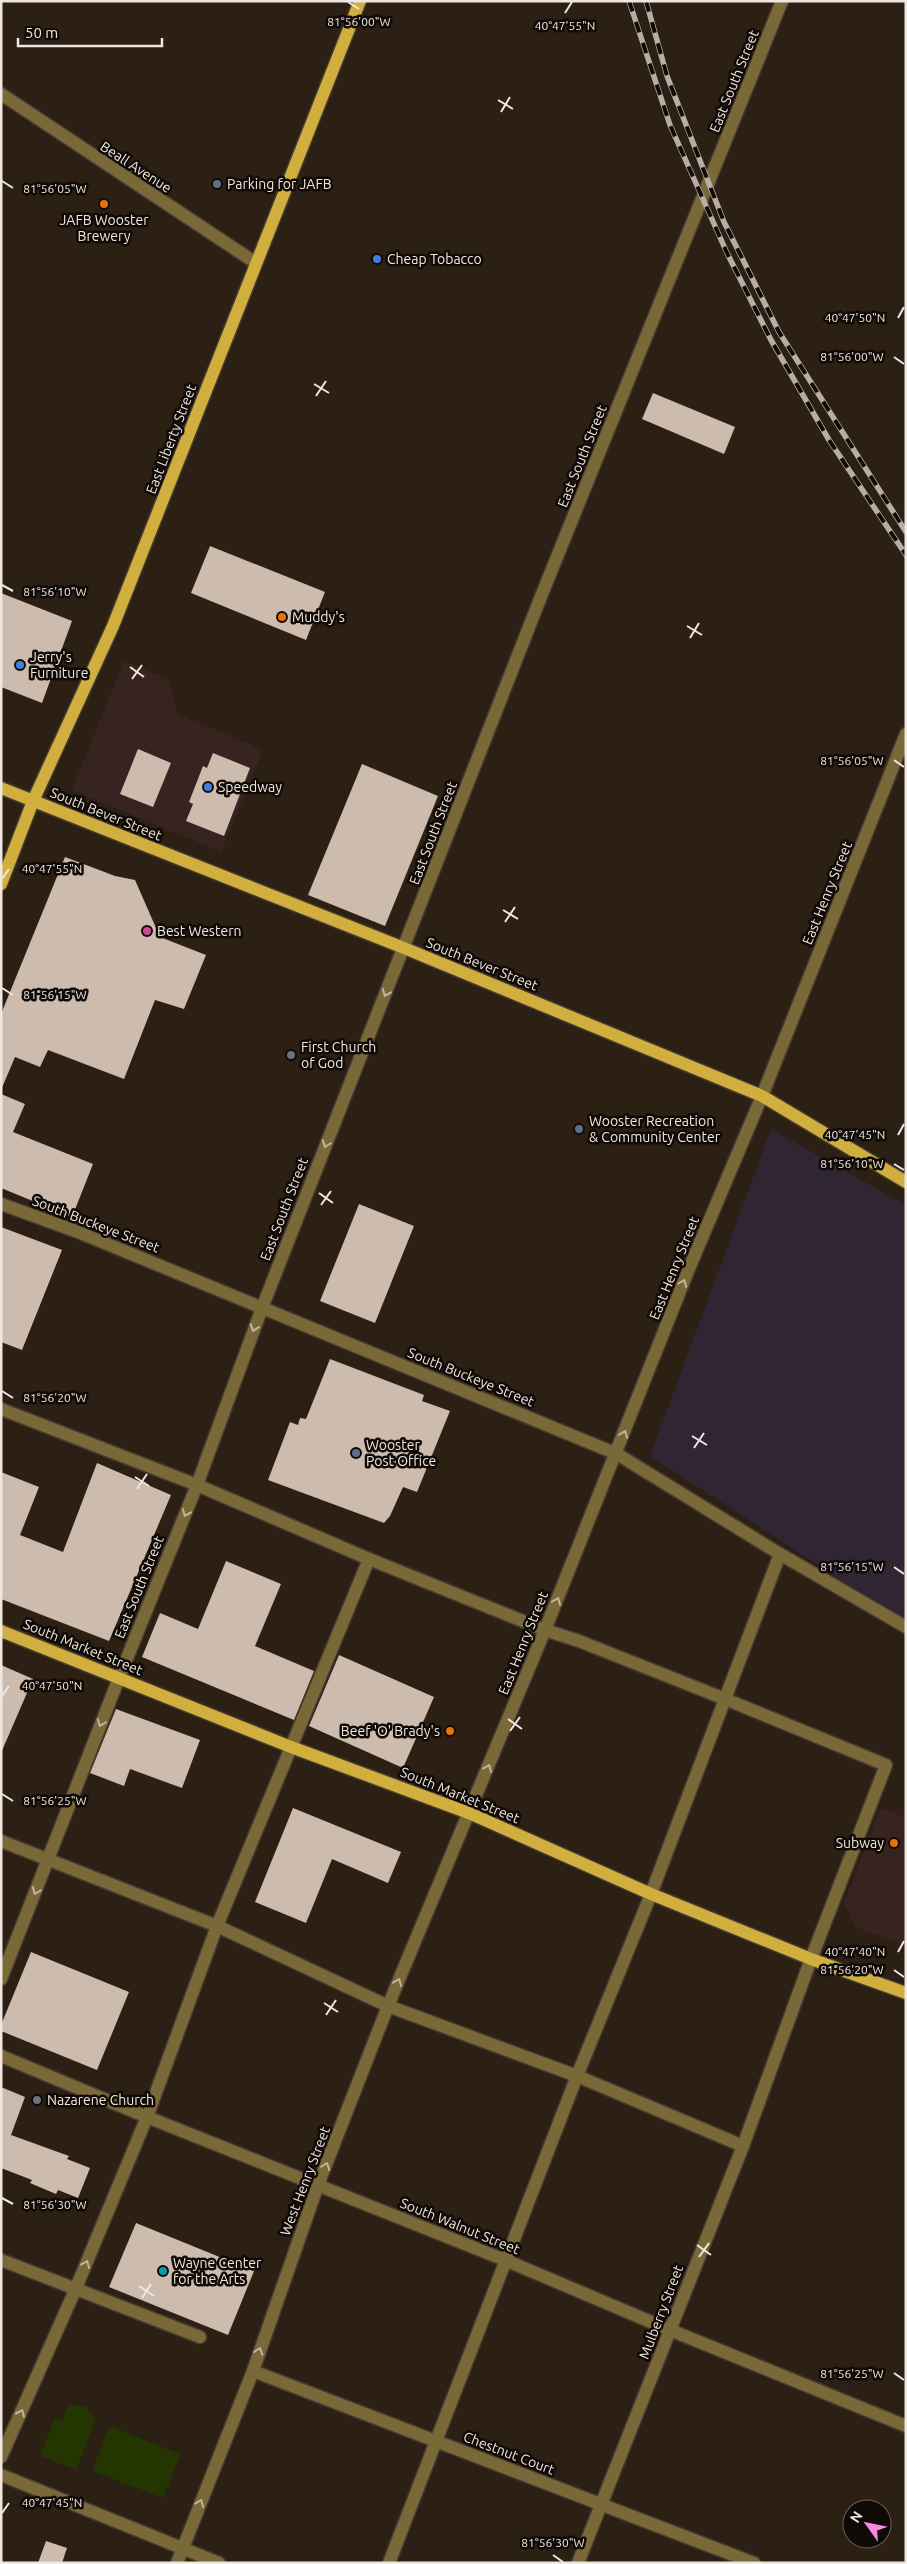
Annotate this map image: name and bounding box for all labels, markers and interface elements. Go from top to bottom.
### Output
scale bar [18,15,161,47]
text: 81°56'00"W [327,15,391,28]
text: 40°47'55"N [535,19,595,32]
text: 50 m [25,24,58,41]
street label: East South Street [706,27,762,135]
street label: Beall Avenue [97,138,175,196]
place label: Parking for JAFB [227,176,332,192]
marker: Parking for JAFB [211,178,223,190]
text: 81°56'05"W [23,182,87,195]
marker: JAFB Wooster Brewery [98,198,110,210]
place label: JAFB Wooster Brewery [59,212,149,244]
place label: Cheap Tobacco [387,251,482,267]
marker: Cheap Tobacco [371,253,383,265]
text: 40°47'50"N [825,311,885,324]
text: 81°56'00"W [820,350,884,363]
street label: East Liberty Street [143,381,199,496]
street label: East South Street [554,402,610,510]
text: 81°56'10"W [23,585,87,598]
place label: Muddy's [292,609,345,625]
marker: Muddy's [276,611,288,623]
place label: Jerry's Furniture [30,649,88,681]
marker: Jerry's Furniture [14,659,26,671]
text: 81°56'05"W [820,754,884,767]
place label: Speedway [218,779,282,795]
street label: East South Street [406,779,460,887]
marker: Speedway [202,781,214,793]
street label: South Bever Street [48,784,165,844]
street label: East Henry Street [799,839,855,947]
text: 40°47'55"N [22,862,82,875]
place label: Best Western [157,923,241,939]
marker: Best Western [141,925,153,937]
street label: South Bever Street [424,934,541,994]
text: 81°56'15"W [23,988,87,1001]
one-way arrow [382,988,392,997]
place label: First Church of God [301,1039,376,1071]
marker: First Church of God [285,1049,297,1061]
place label: Wooster Recreation & Community Center [589,1113,721,1145]
marker: Wooster Recreation & Community Center [573,1123,585,1135]
text: 40°47'45"N [825,1128,885,1141]
one-way arrow [322,1139,332,1148]
street label: East South Street [257,1155,311,1263]
text: 81°56'10"W [820,1157,884,1170]
street label: South Buckeye Street [30,1192,162,1256]
street label: East Henry Street [646,1214,702,1322]
one-way arrow [677,1279,687,1288]
one-way arrow [250,1323,260,1332]
street label: South Buckeye Street [405,1344,537,1410]
text: 81°56'20"W [23,1391,87,1404]
one-way arrow [618,1431,628,1439]
place label: Wooster Post Office [366,1437,436,1469]
marker: Wooster Post Office [350,1447,362,1459]
one-way arrow [181,1508,192,1517]
street label: East South Street [111,1533,167,1641]
text: 81°56'15"W [820,1560,884,1573]
street label: East Henry Street [495,1589,551,1697]
one-way arrow [551,1598,561,1606]
street label: South Market Street [21,1616,145,1678]
text: 40°47'50"N [22,1679,82,1692]
one-way arrow [97,1718,107,1727]
place label: Beef 'O' Brady's [341,1723,440,1739]
marker: Beef 'O' Brady's [444,1725,456,1737]
street label: South Market Street [398,1764,522,1826]
one-way arrow [482,1764,492,1773]
text: 81°56'25"W [23,1794,87,1807]
place label: Subway [836,1835,884,1851]
marker: Subway [888,1837,900,1849]
one-way arrow [32,1886,42,1895]
text: 40°47'40"N [825,1945,885,1958]
text: 81°56'20"W [820,1963,884,1976]
one-way arrow [392,1978,403,1987]
place label: Nazarene Church [47,2092,154,2108]
marker: Nazarene Church [31,2094,43,2106]
street label: West Henry Street [277,2124,333,2238]
one-way arrow [320,2162,330,2170]
street label: South Walnut Street [398,2195,523,2257]
text: 81°56'30"W [23,2198,87,2211]
place label: Wayne Center for the Arts [173,2255,262,2287]
one-way arrow [79,2260,90,2269]
street label: Mulberry Street [636,2262,687,2361]
marker: Wayne Center for the Arts [157,2265,169,2277]
one-way arrow [253,2348,263,2356]
text: 81°56'25"W [820,2367,884,2380]
one-way arrow [14,2409,25,2418]
street label: Chestnut Court [461,2428,557,2478]
text: 40°47'45"N [22,2496,82,2509]
one-way arrow [194,2499,205,2508]
north arrow [842,2499,892,2549]
text: N [847,2508,866,2526]
text: 81°56'30"W [521,2536,585,2549]

